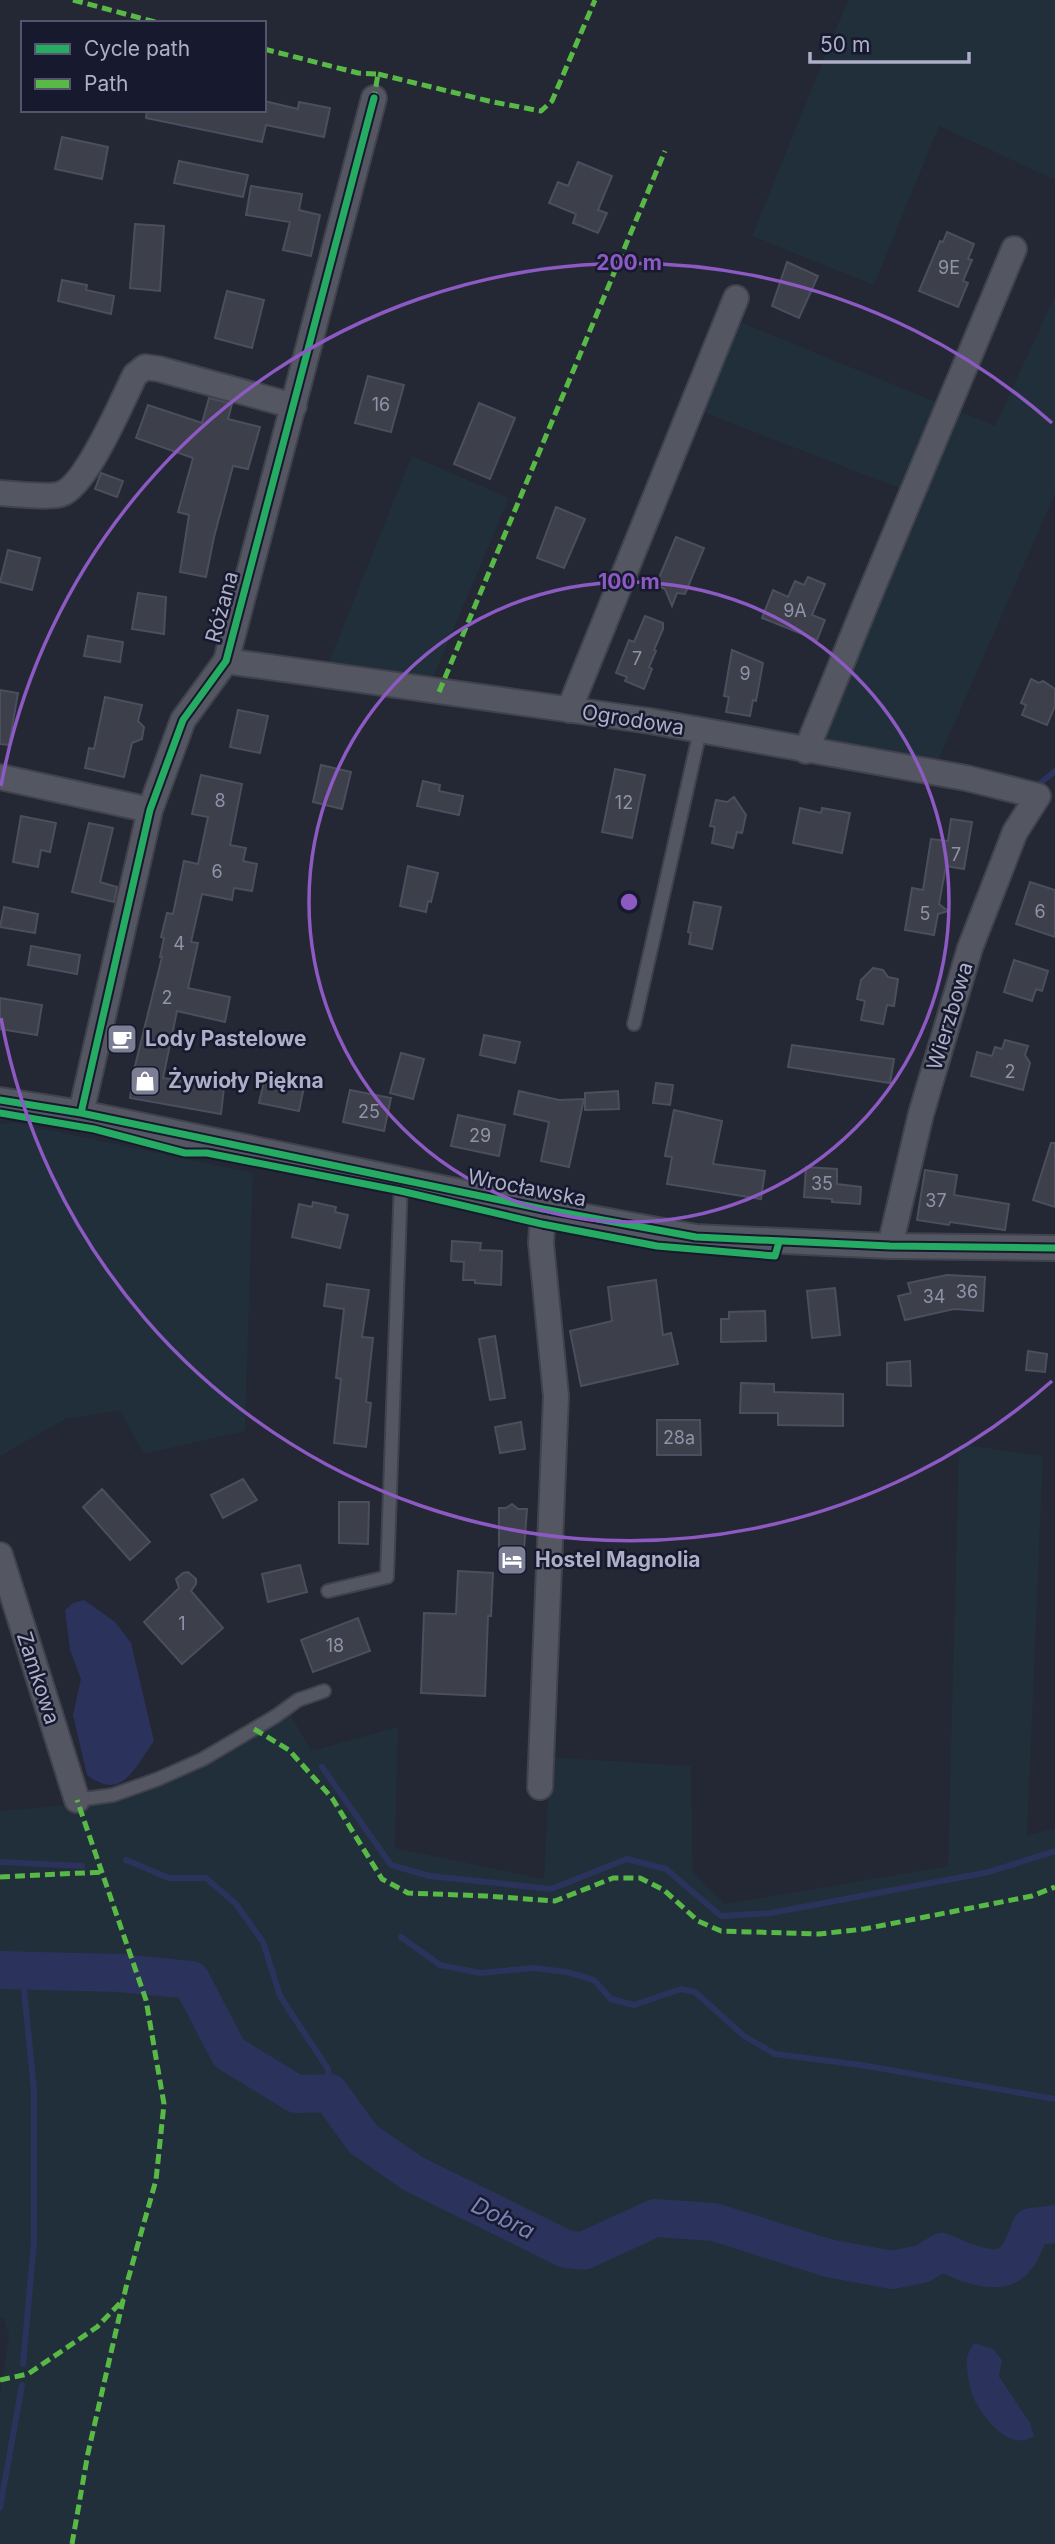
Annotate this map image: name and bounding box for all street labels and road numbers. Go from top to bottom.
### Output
street label: Różana [200,568,243,645]
street label: Ogrodowa [580,699,686,740]
street label: Wierzbowa [921,959,978,1073]
street label: Wrocławska [466,1164,589,1211]
street label: Zamkowa [12,1629,65,1727]

